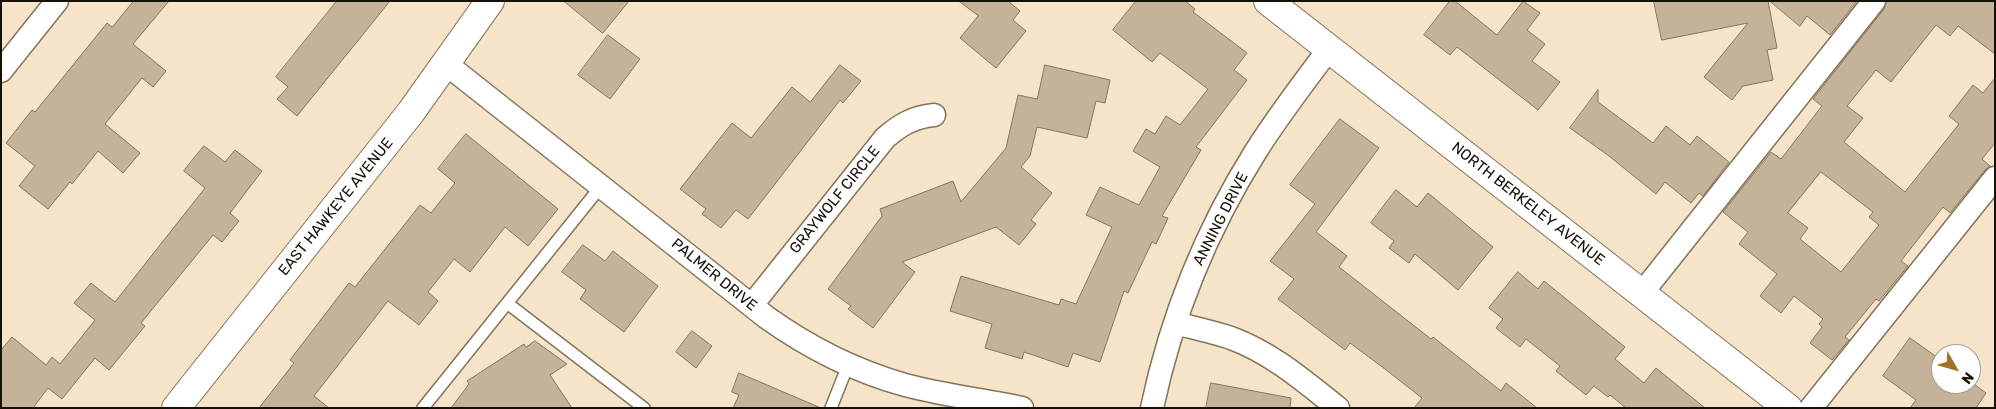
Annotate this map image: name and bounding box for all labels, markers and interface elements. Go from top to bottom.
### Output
street label: EAST HAWKEYE AVENUE [275,135,397,279]
street label: NORTH BERKELEY AVENUE [1448,139,1608,269]
street label: GRAYWOLF CIRCLE [786,143,884,257]
street label: ANNING DRIVE [1190,169,1252,269]
street label: PALMER DRIVE [667,235,761,315]
north arrow [1931,344,1981,394]
text: N [1958,369,1977,387]

